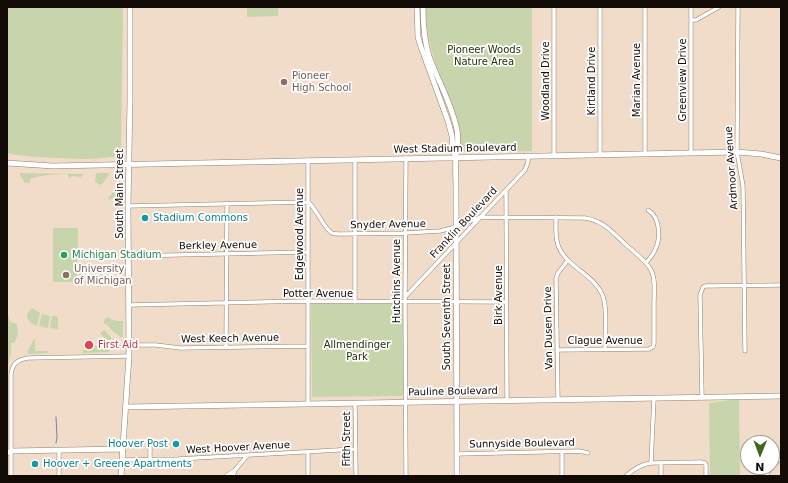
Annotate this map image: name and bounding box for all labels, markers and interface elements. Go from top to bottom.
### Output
street label: Greenview Drive [677,38,689,122]
street label: Woodland Drive [540,41,552,121]
street label: Marian Avenue [631,43,643,117]
park label: Pioneer Woods Nature Area [447,44,521,68]
street label: Kirtland Drive [586,47,598,115]
place label: Pioneer High School [292,70,351,94]
marker: Pioneer High School [279,77,289,87]
street label: Ardmoor Avenue [723,126,741,210]
street label: West Stadium Boulevard [393,142,517,156]
street label: South Main Street [114,149,126,239]
street label: Franklin Boulevard [428,185,500,261]
street label: Edgewood Avenue [294,188,306,280]
place label: Stadium Commons [153,212,248,224]
marker: Stadium Commons [140,213,150,223]
street label: Snyder Avenue [350,218,426,232]
street label: Berkley Avenue [179,239,257,253]
street label: Hutchins Avenue [391,239,403,323]
place label: Michigan Stadium [72,249,162,261]
marker: Michigan Stadium [59,250,69,260]
place label: University of Michigan [74,263,132,286]
street label: South Seventh Street [441,264,453,370]
street label: Birk Avenue [493,265,505,325]
marker: University of Michigan [61,270,71,280]
street label: Van Dusen Drive [542,286,556,370]
street label: Potter Avenue [283,288,353,300]
street label: West Keech Avenue [181,332,279,346]
street label: Clague Avenue [567,335,643,347]
marker: First Aid [83,339,95,351]
place label: First Aid [98,339,138,351]
park label: Allmendinger Park [324,339,390,362]
street label: Pauline Boulevard [408,385,498,399]
street label: Fifth Street [341,412,353,466]
north arrow [740,435,780,475]
street label: Sunnyside Boulevard [469,437,575,451]
place label: Hoover Post [108,438,168,450]
marker: Hoover Post [171,439,181,449]
street label: West Hoover Avenue [186,439,290,457]
place label: Hoover + Greene Apartments [43,458,192,470]
marker: Hoover + Greene Apartments [30,459,40,469]
text: N [755,460,765,473]

